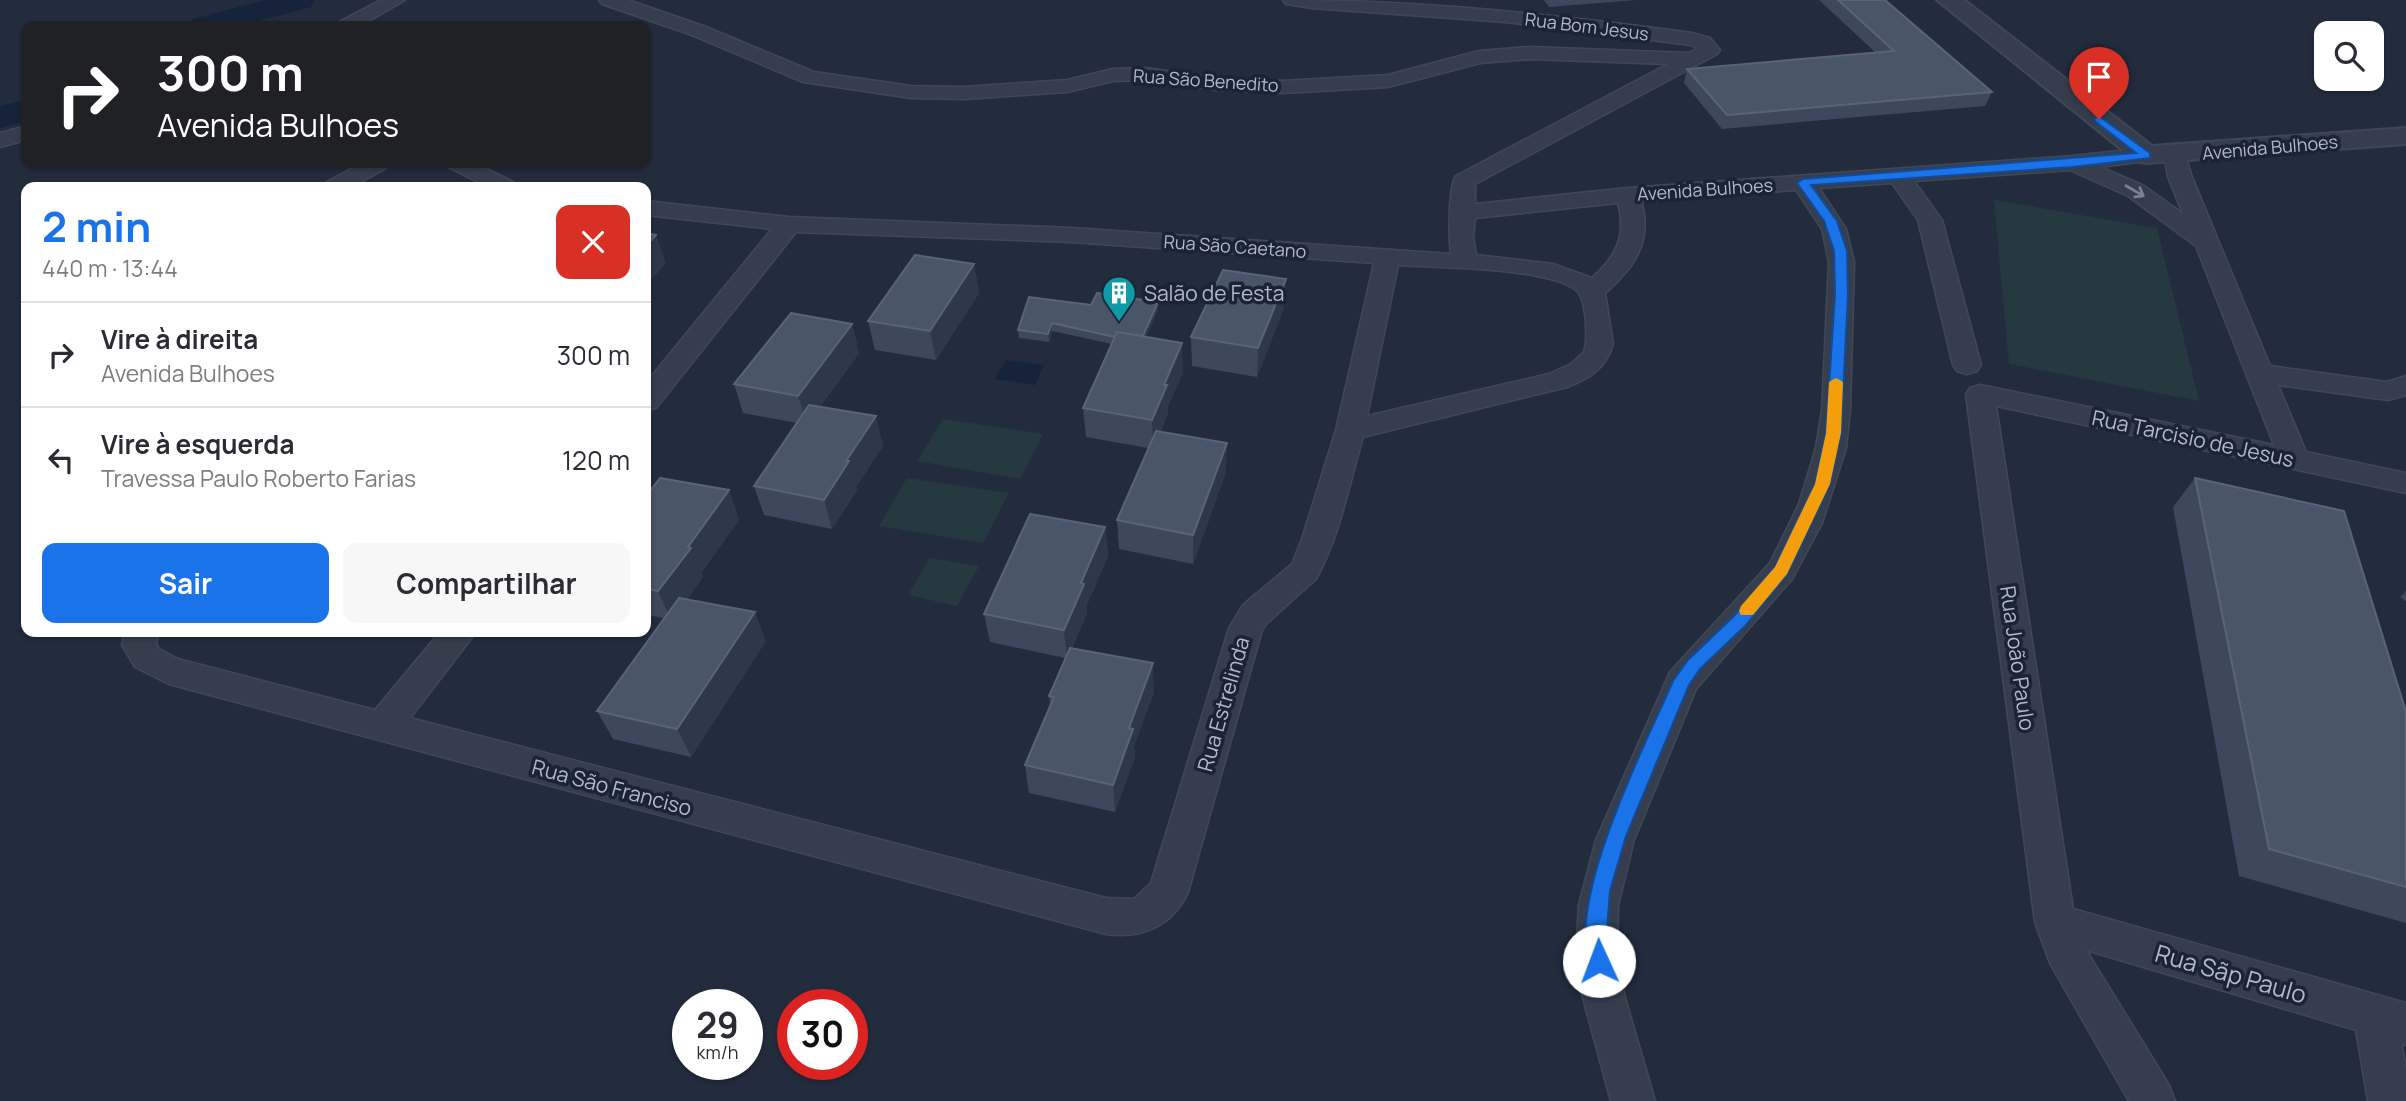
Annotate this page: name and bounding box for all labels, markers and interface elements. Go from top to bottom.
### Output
street label: Rua Bom Jesus [1524,6,1650,46]
map controls [2314,21,2384,91]
button: search [2314,21,2384,91]
text: 300 m [157,39,304,106]
pin [2069,47,2129,119]
icon: right [42,49,133,140]
icon: arrive [2080,58,2118,96]
street label: Rua São Benedito [1132,63,1280,97]
text: Avenida Bulhoes [157,103,399,147]
street label: Avenida Bulhoes [2201,129,2339,165]
street label: Avenida Bulhoes [1636,172,1774,206]
one-way arrow [2124,185,2144,199]
text: 2 min [42,197,151,255]
button: close [556,205,630,279]
street label: Rua São Caetano [1163,229,1307,263]
text: 440 m · 13:44 [42,252,178,284]
building icon: Salão de Festa [1100,274,1138,323]
place label: Salão de Festa [1144,279,1284,307]
text: Vire à direita [101,321,258,357]
icon: right [42,336,80,374]
text: 300 m [557,337,630,373]
text: Avenida Bulhoes [101,357,275,389]
street label: Rua Tarcisio de Jesus [2089,403,2297,473]
text: Vire à esquerda [101,426,294,462]
icon: left [42,441,80,479]
text: 120 m [562,442,630,478]
text: Travessa Paulo Roberto Farias [101,462,416,494]
button: Sair [42,543,329,623]
button: Compartilhar [343,543,630,623]
street label: Rua João Paulo [1994,584,2042,732]
street label: Rua Estrelinda [1190,633,1256,775]
street label: Rua São Franciso [529,752,695,822]
position arrow [1562,924,1636,998]
street label: Rua Sãp Paulo [2151,936,2311,1010]
speed limit sign: 30 [777,989,868,1080]
text: 29 [696,1001,739,1049]
text: km/h [697,1040,738,1064]

